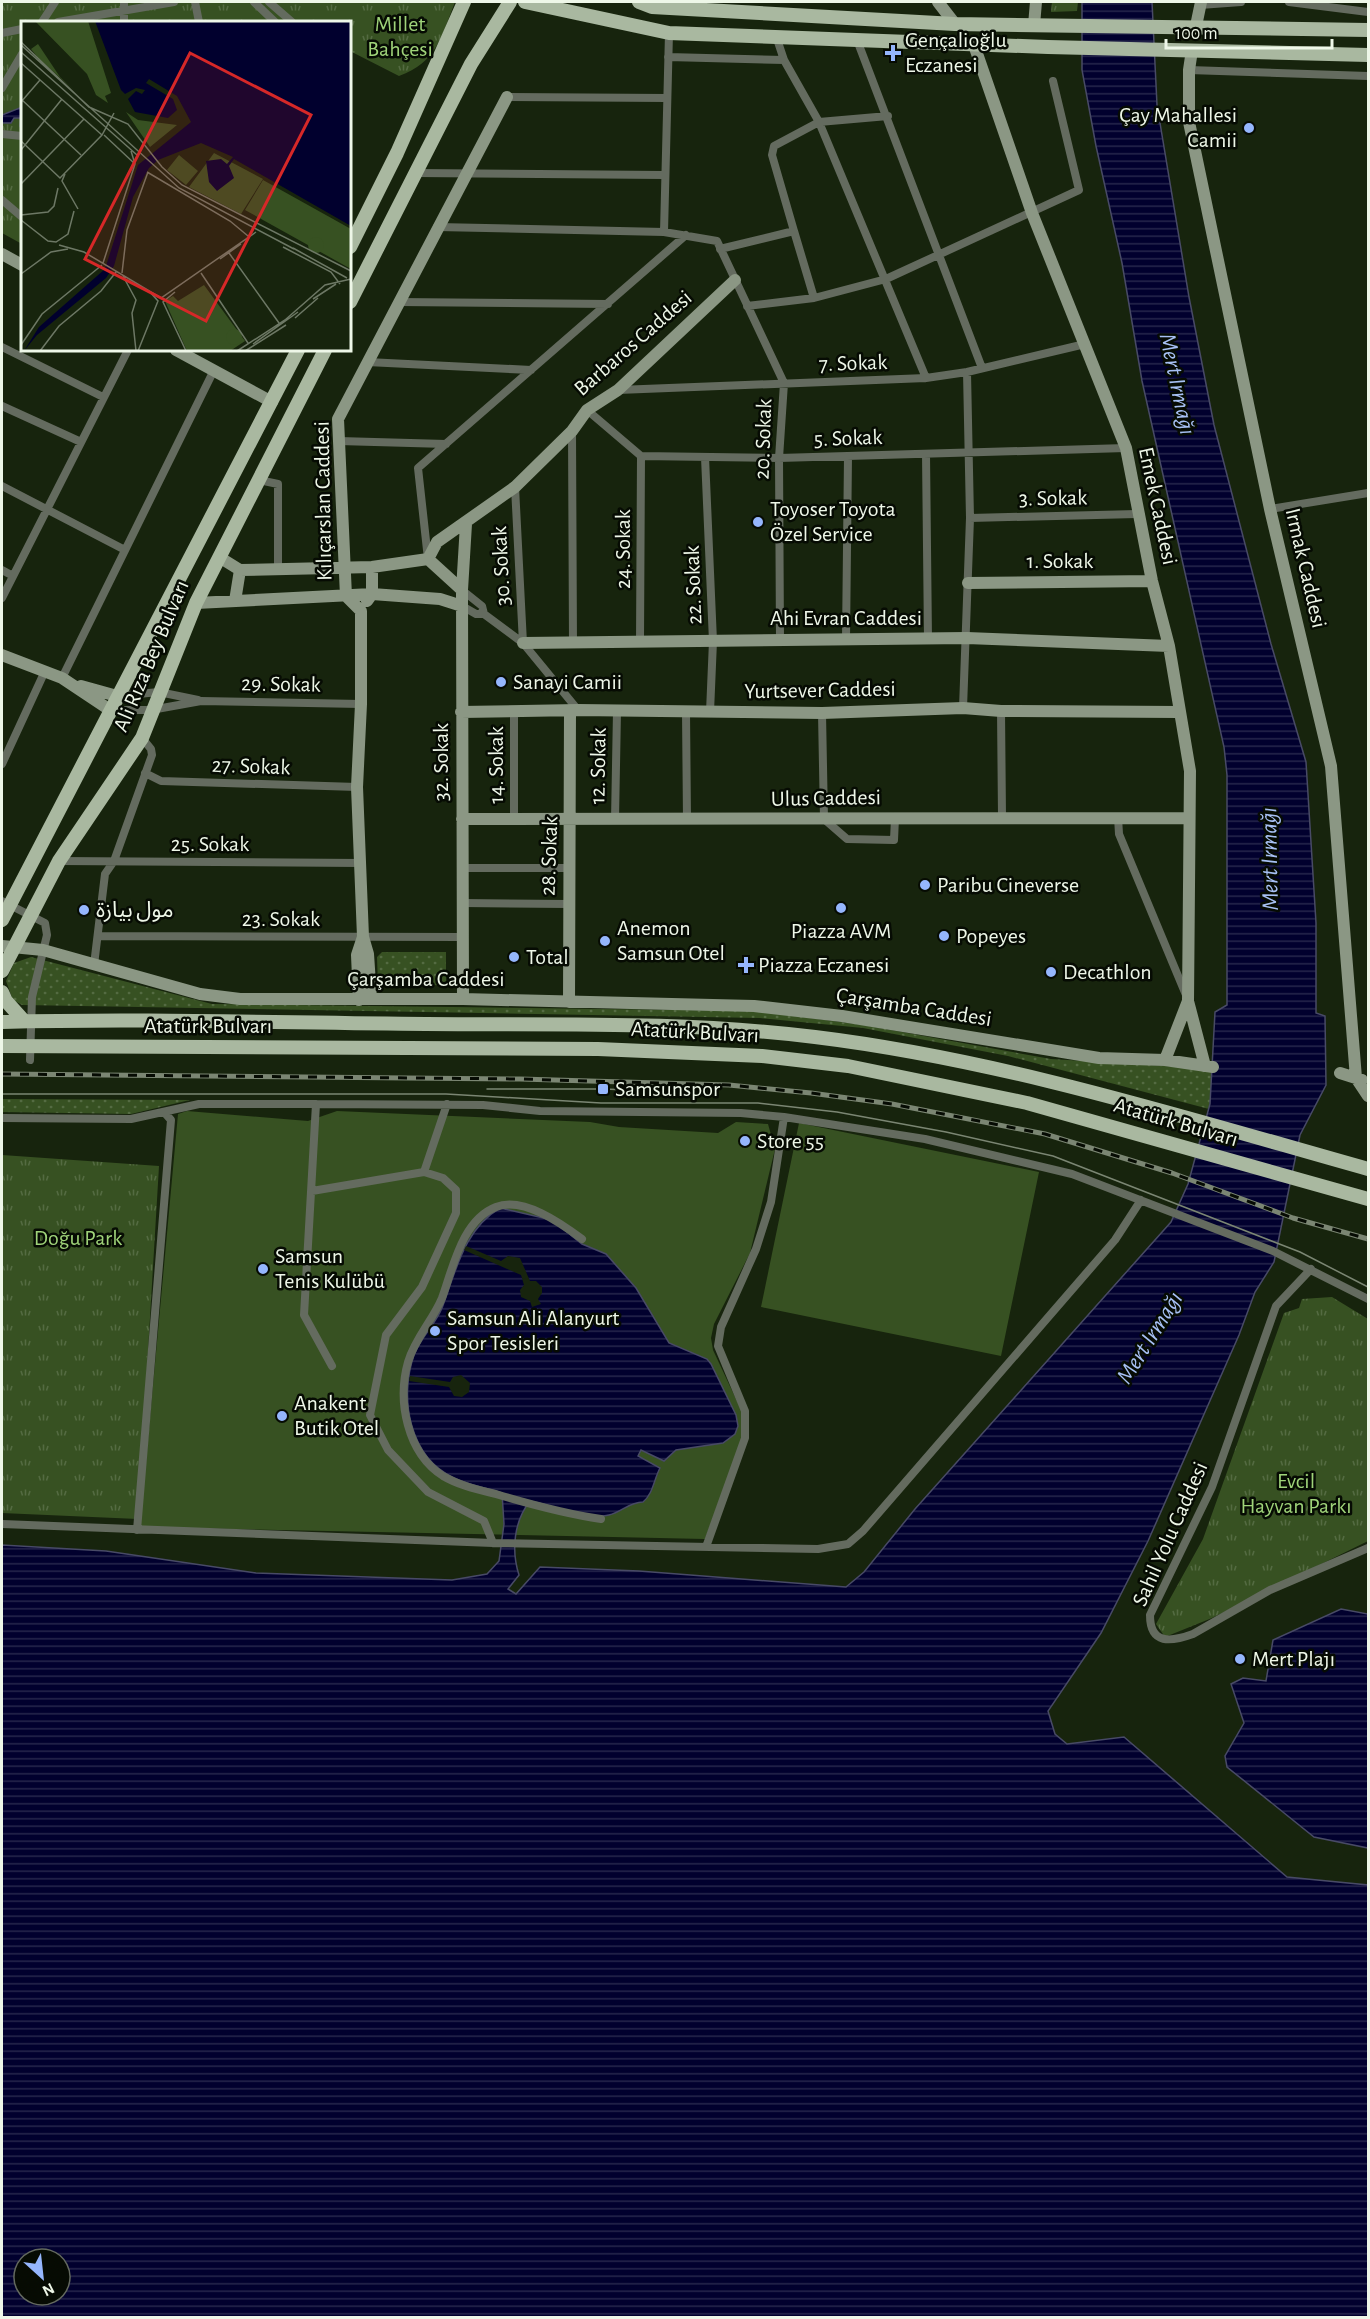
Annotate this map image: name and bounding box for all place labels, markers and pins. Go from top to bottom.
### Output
place label: Gençalioğlu Eczanesi [905,29,1007,76]
marker: Gençalioğlu Eczanesi [886,46,900,60]
place label: Çay Mahallesi Camii [1119,104,1237,151]
marker: Çay Mahallesi Camii [1242,121,1256,135]
place label: Toyoser Toyota Özel Service [770,498,896,545]
marker: Toyoser Toyota Özel Service [751,515,765,529]
place label: Sanayi Camii [513,671,622,693]
marker: Sanayi Camii [494,675,508,689]
place label: Paribu Cineverse [937,874,1079,896]
marker: Paribu Cineverse [918,878,932,892]
place label: مول بيازة [96,899,173,923]
marker: Piazza AVM [834,901,848,915]
marker: مول بيازة [77,903,91,917]
place label: Anemon Samsun Otel [617,917,725,964]
place label: Piazza AVM [791,920,891,942]
place label: Popeyes [956,925,1026,947]
marker: Popeyes [937,929,951,943]
marker: Anemon Samsun Otel [598,934,612,948]
place label: Total [526,946,569,968]
marker: Total [507,950,521,964]
place label: Piazza Eczanesi [758,954,889,976]
marker: Piazza Eczanesi [739,958,753,972]
place label: Decathlon [1063,961,1152,983]
marker: Decathlon [1044,965,1058,979]
place label: Samsunspor [615,1078,720,1100]
marker: Samsunspor [596,1082,610,1096]
place label: Store 55 [757,1130,824,1152]
marker: Store 55 [738,1134,752,1148]
place label: Samsun Tenis Kulübü [275,1245,385,1292]
marker: Samsun Tenis Kulübü [256,1262,270,1276]
place label: Samsun Ali Alanyurt Spor Tesisleri [447,1307,619,1354]
marker: Samsun Ali Alanyurt Spor Tesisleri [428,1324,442,1338]
place label: Anakent Butik Otel [294,1392,379,1439]
marker: Anakent Butik Otel [275,1409,289,1423]
place label: Mert Plajı [1252,1648,1335,1670]
marker: Mert Plajı [1233,1652,1247,1666]

